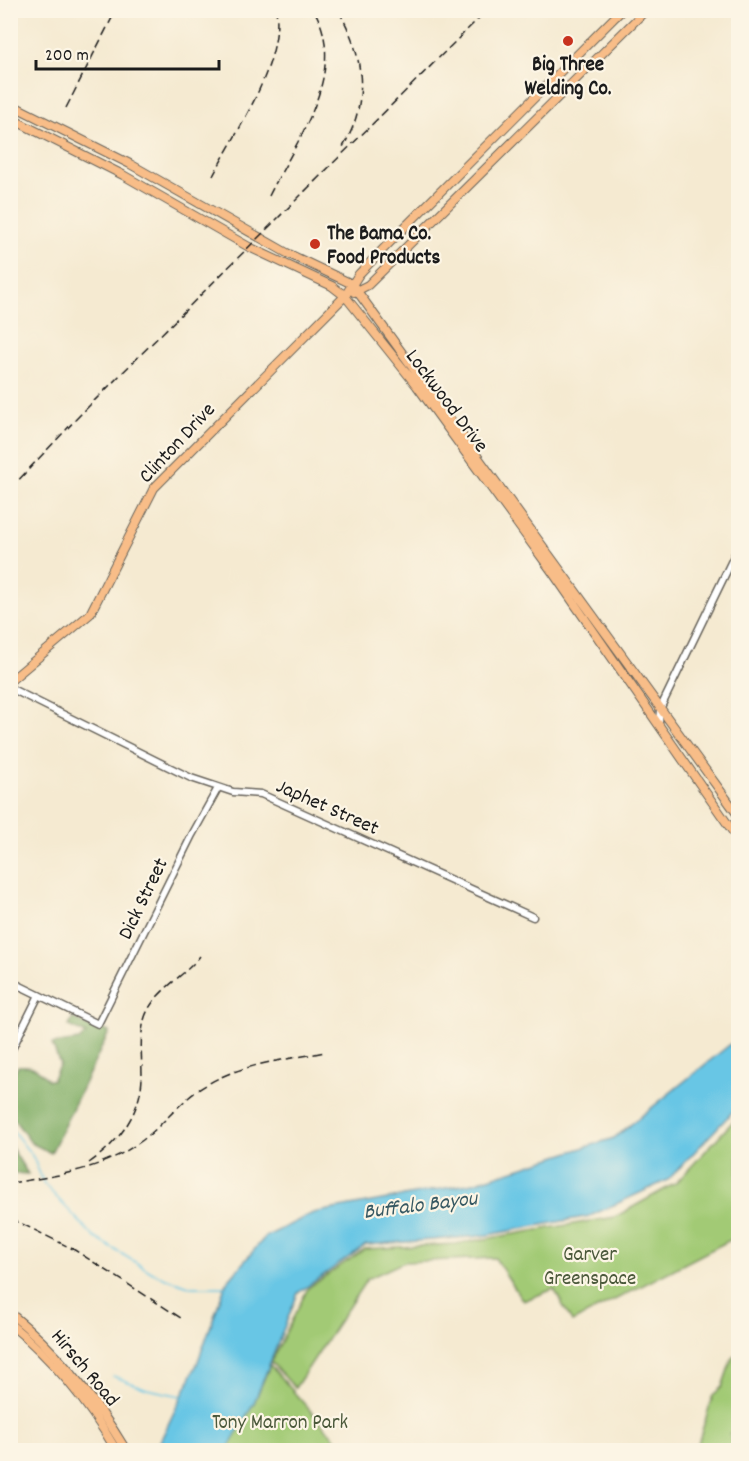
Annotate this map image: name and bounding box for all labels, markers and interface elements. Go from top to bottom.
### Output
scale bar [36,33,219,71]
marker: Big Three Welding Co. [561,34,575,48]
text: 200 m [45,44,89,69]
place label: Big Three Welding Co. [525,51,611,105]
place label: The Bama Co. Food Products [327,220,440,274]
marker: The Bama Co. Food Products [308,237,322,251]
street label: Lockwood Drive [397,344,494,460]
street label: Clinton Drive [133,397,224,491]
street label: Japhet Street [271,773,383,845]
street label: Dick Street [112,853,177,945]
water label: Buffalo Bayou [362,1184,480,1229]
park label: Garver Greenspace [544,1241,636,1295]
street label: Hirsch Road [42,1324,125,1414]
park label: Tony Marron Park [212,1409,348,1439]

